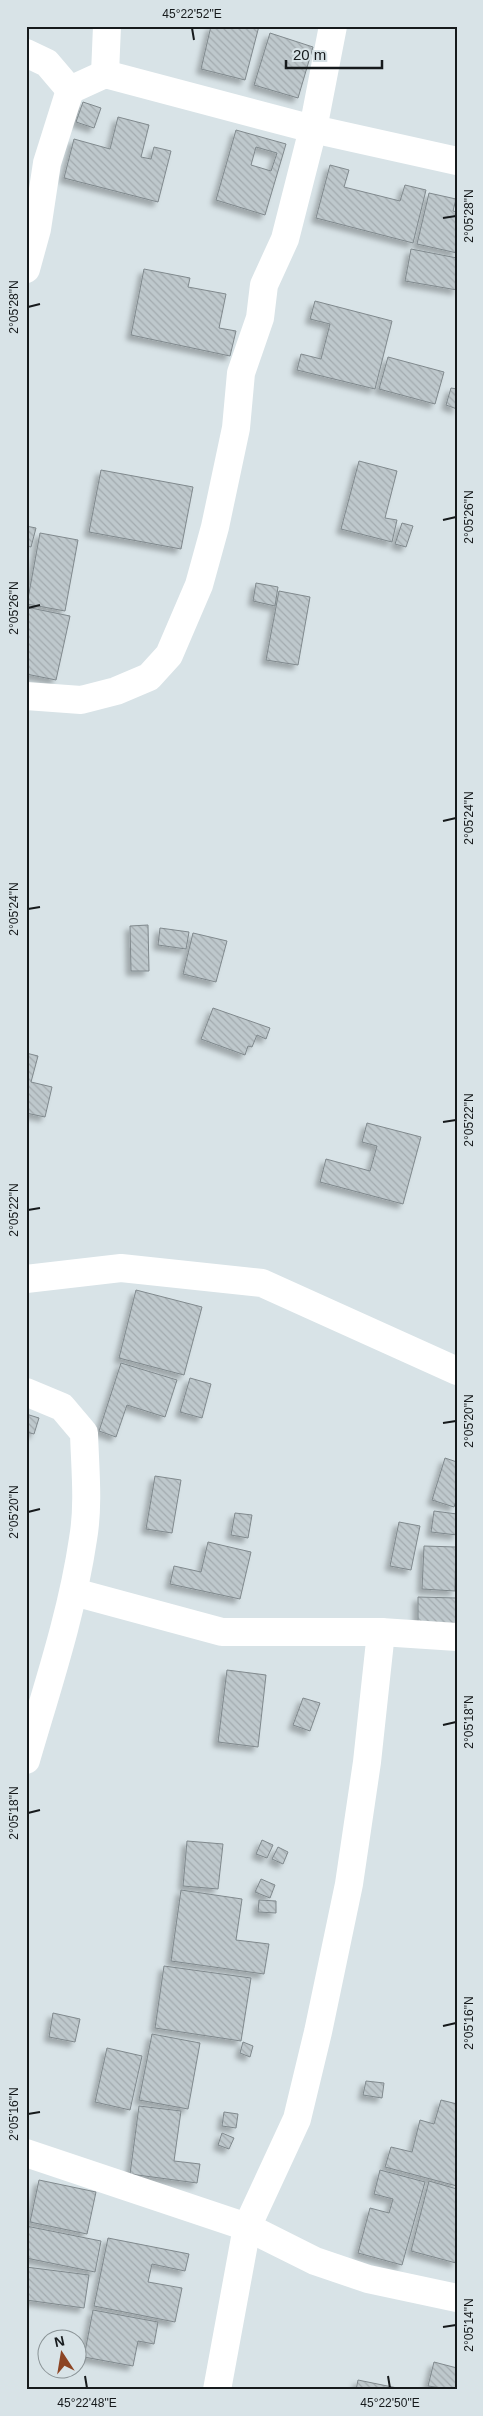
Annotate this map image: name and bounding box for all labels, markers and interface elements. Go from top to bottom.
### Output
text: 45°22'52"E [162,7,222,21]
scale bar [286,38,382,70]
text: 20 m [293,46,326,63]
text: 2°05'28"N [462,189,476,243]
text: 2°05'28"N [7,280,21,334]
text: 2°05'26"N [462,490,476,544]
text: 2°05'26"N [7,581,21,635]
text: 2°05'24"N [462,791,476,845]
text: 2°05'24"N [7,882,21,936]
text: 2°05'22"N [462,1093,476,1147]
text: 2°05'22"N [7,1183,21,1237]
text: 2°05'20"N [462,1394,476,1448]
text: 2°05'20"N [7,1485,21,1539]
text: 2°05'18"N [462,1695,476,1749]
text: 2°05'18"N [7,1786,21,1840]
text: 2°05'16"N [462,1996,476,2050]
text: 2°05'16"N [7,2087,21,2141]
text: 2°05'14"N [462,2298,476,2352]
north arrow [38,2328,88,2378]
text: N [53,2332,66,2350]
text: 45°22'48"E [57,2396,117,2410]
text: 45°22'50"E [360,2396,420,2410]

